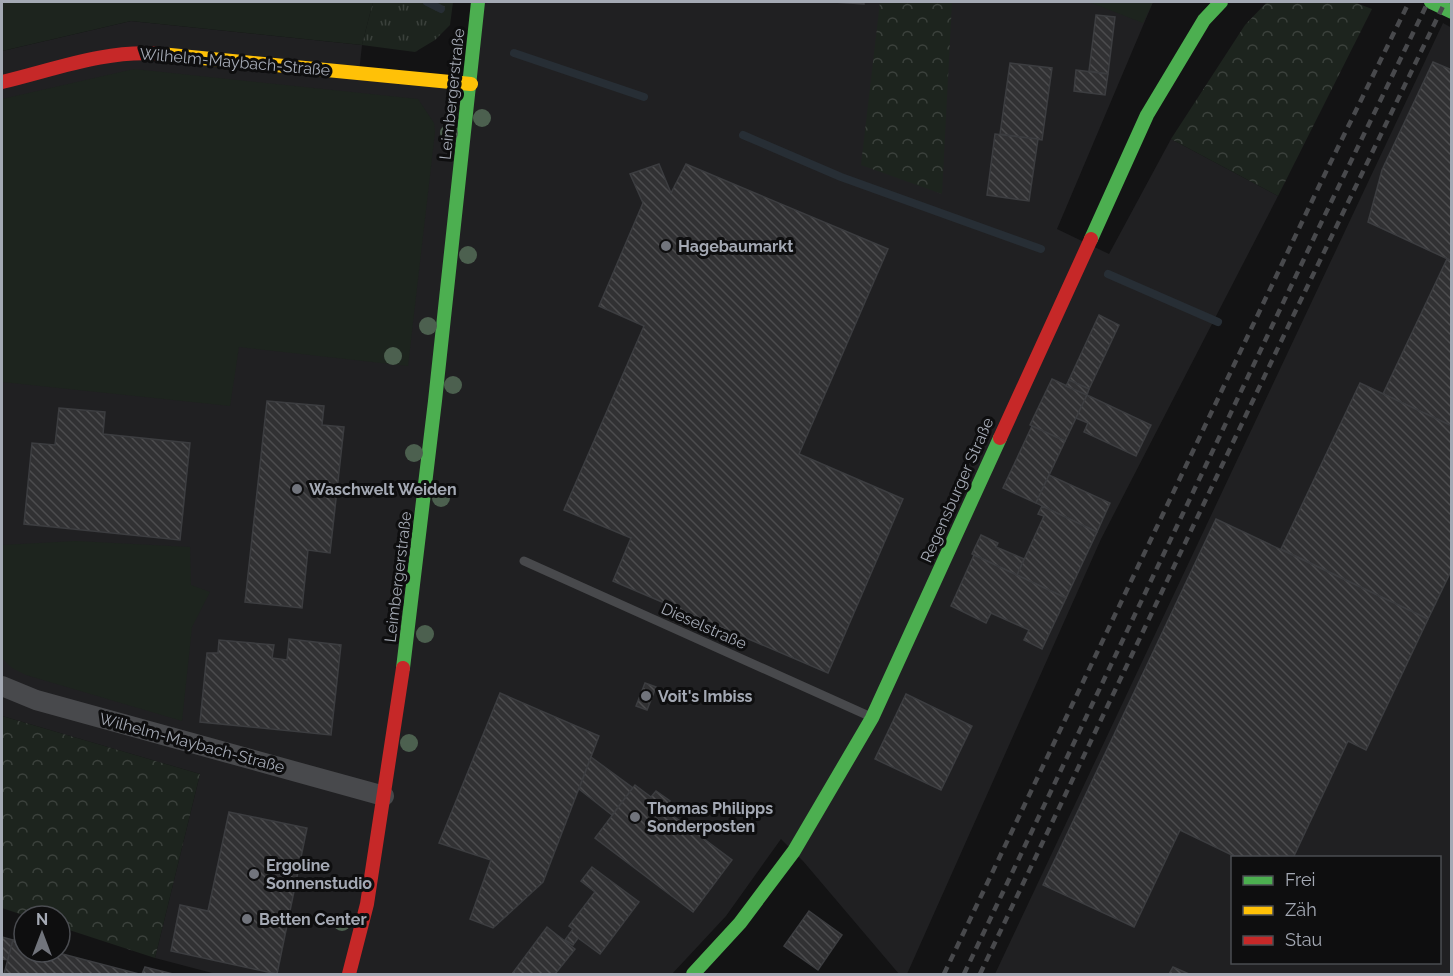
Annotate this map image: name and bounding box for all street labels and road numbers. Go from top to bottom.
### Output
street label: Leimbergerstraße [436,27,468,161]
street label: Wilhelm-Maybach-Straße [139,44,331,80]
street label: Regensburger Straße [916,415,998,565]
street label: Leimbergerstraße [381,510,415,644]
street label: Dieselstraße [658,599,750,653]
street label: Wilhelm-Maybach-Straße [97,709,287,777]

